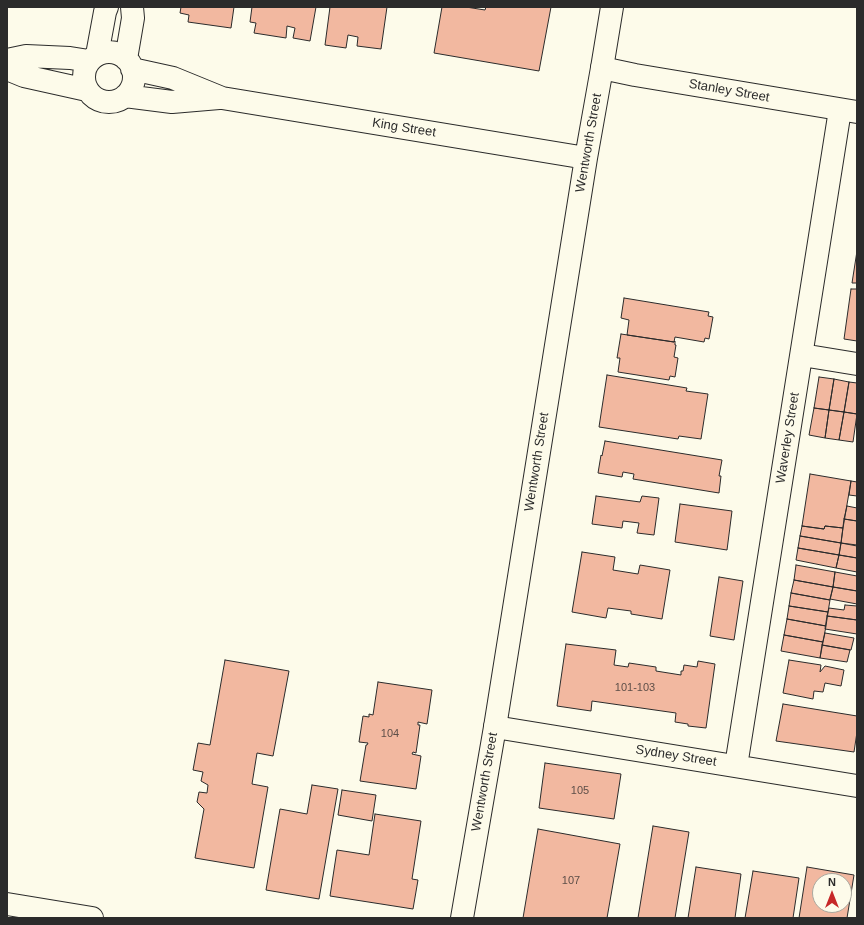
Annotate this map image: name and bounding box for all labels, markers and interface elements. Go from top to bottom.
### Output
street label: Stanley Street [687,76,771,106]
street label: Wentworth Street [573,92,605,194]
street label: King Street [371,115,437,141]
street label: Waverley Street [773,391,803,485]
street label: Wentworth Street [521,411,553,513]
house number: 101-103 [615,681,655,695]
house number: 104 [381,727,399,741]
street label: Wentworth Street [469,731,501,833]
street label: Sydney Street [634,742,718,770]
house number: 105 [571,784,589,798]
north arrow [812,873,852,913]
house number: 107 [562,874,580,888]
text: N [828,876,836,888]

